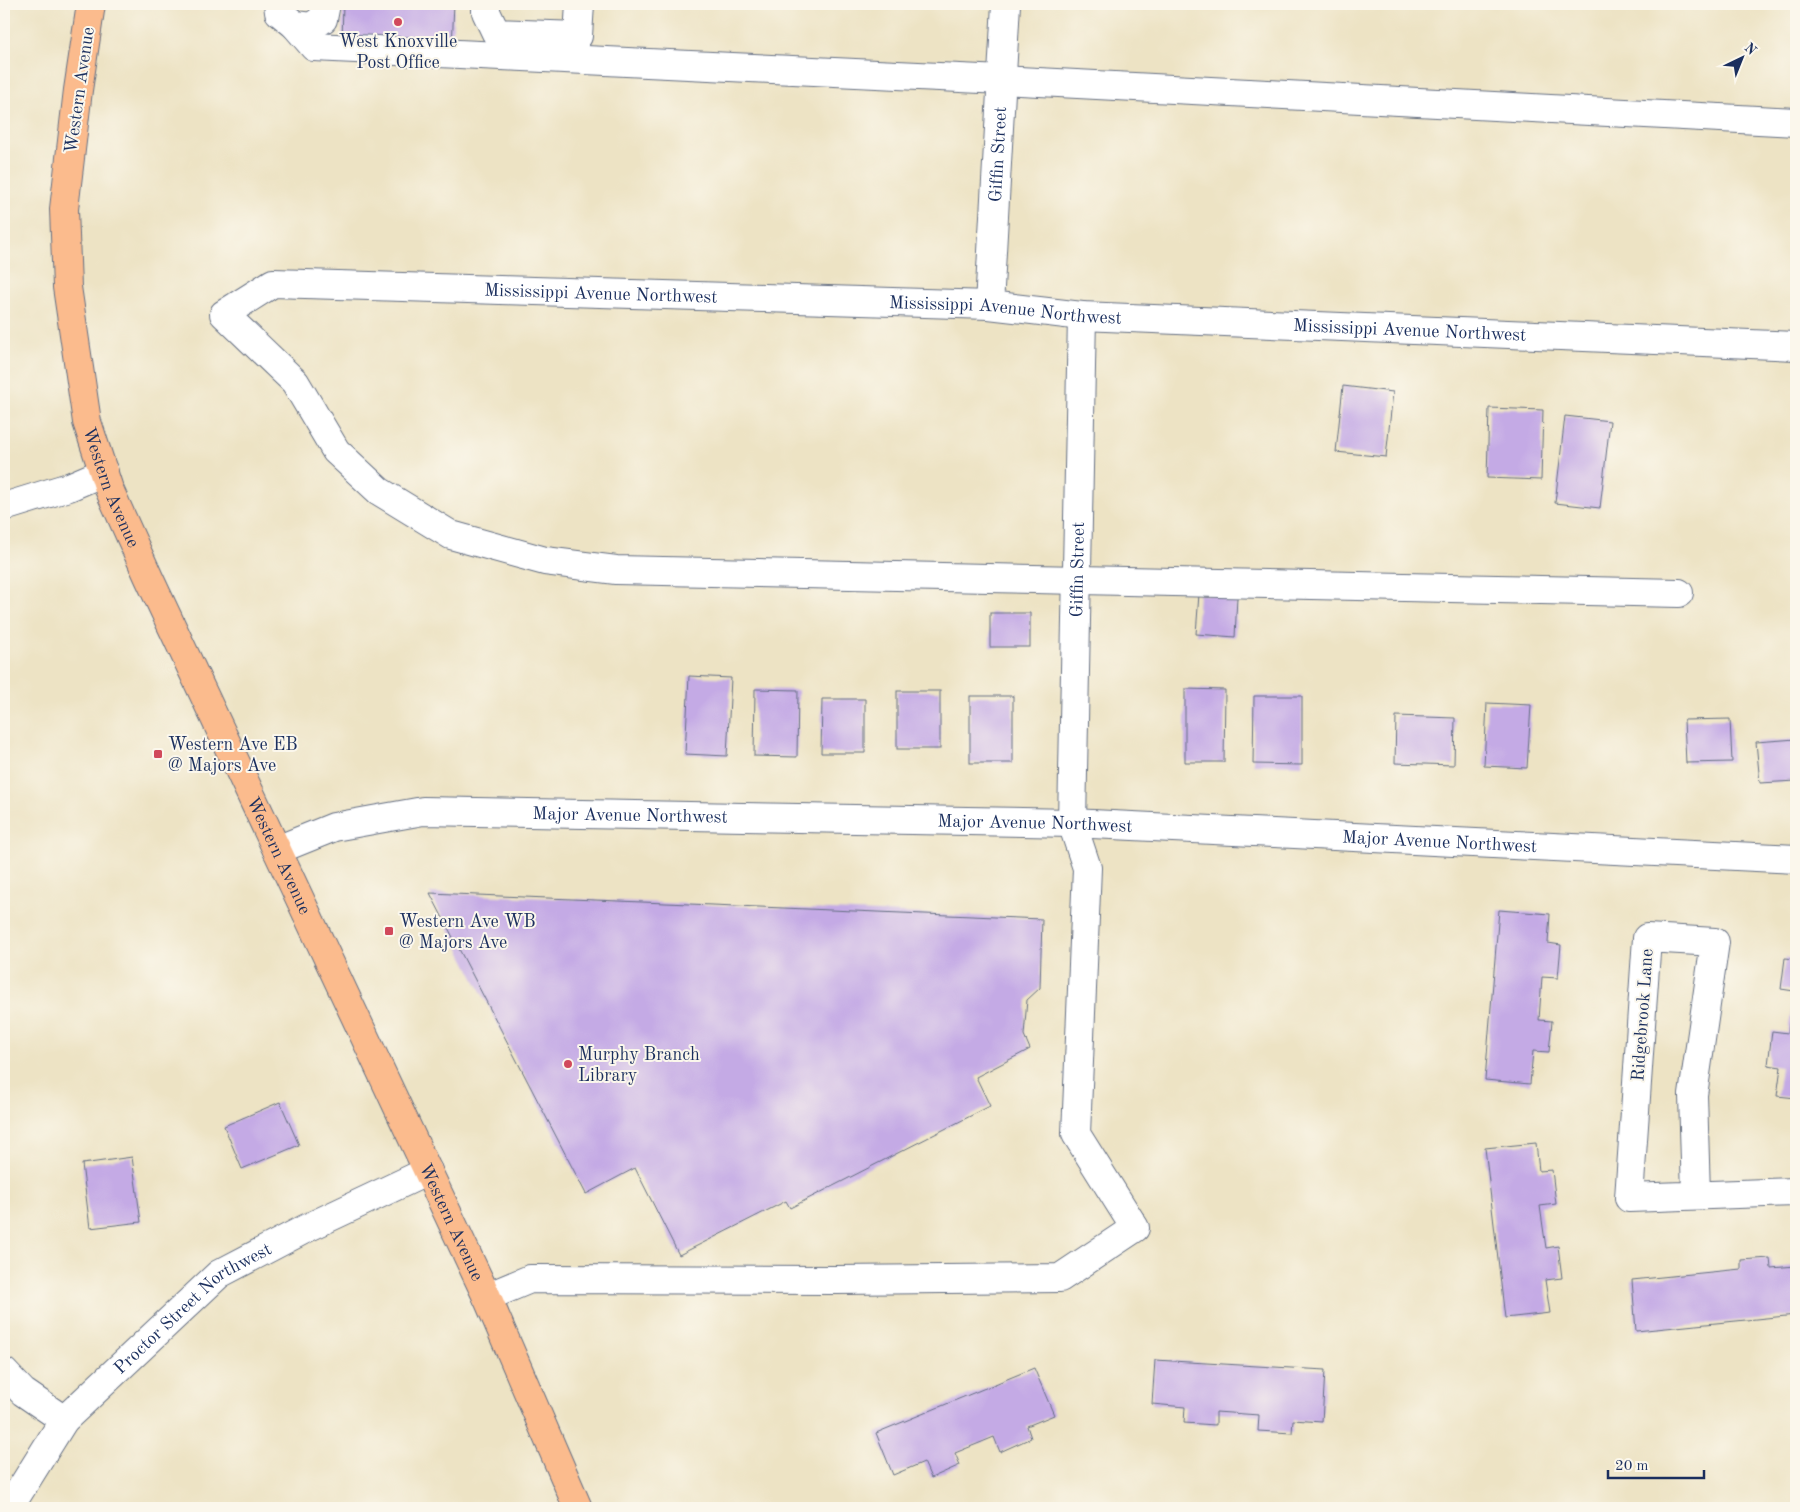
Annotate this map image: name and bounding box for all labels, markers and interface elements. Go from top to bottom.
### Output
marker: West Knoxville Post Office [392,16,404,28]
street label: Western Avenue [62,26,98,155]
north arrow [1718,32,1768,82]
place label: West Knoxville Post Office [339,33,457,72]
text: N [1741,40,1759,58]
street label: Giffin Street [987,106,1010,203]
street label: Mississippi Avenue Northwest [484,281,718,307]
street label: Mississippi Avenue Northwest [889,294,1122,328]
street label: Mississippi Avenue Northwest [1293,317,1527,345]
street label: Western Avenue [79,425,142,551]
street label: Giffin Street [1068,521,1088,618]
place label: Western Ave EB @ Majors Ave [168,736,298,775]
marker: Western Ave EB @ Majors Ave [152,748,164,760]
street label: Western Avenue [243,794,314,917]
street label: Major Avenue Northwest [532,805,728,827]
street label: Major Avenue Northwest [937,813,1133,836]
street label: Major Avenue Northwest [1342,828,1537,856]
place label: Western Ave WB @ Majors Ave [399,913,536,952]
marker: Western Ave WB @ Majors Ave [383,925,395,937]
street label: Ridgebrook Lane [1629,948,1657,1082]
place label: Murphy Branch Library [578,1046,700,1085]
marker: Murphy Branch Library [562,1058,574,1070]
street label: Western Avenue [416,1161,486,1284]
street label: Proctor Street Northwest [111,1240,275,1378]
scale bar [1608,1447,1704,1479]
text: 20 m [1615,1459,1649,1474]

